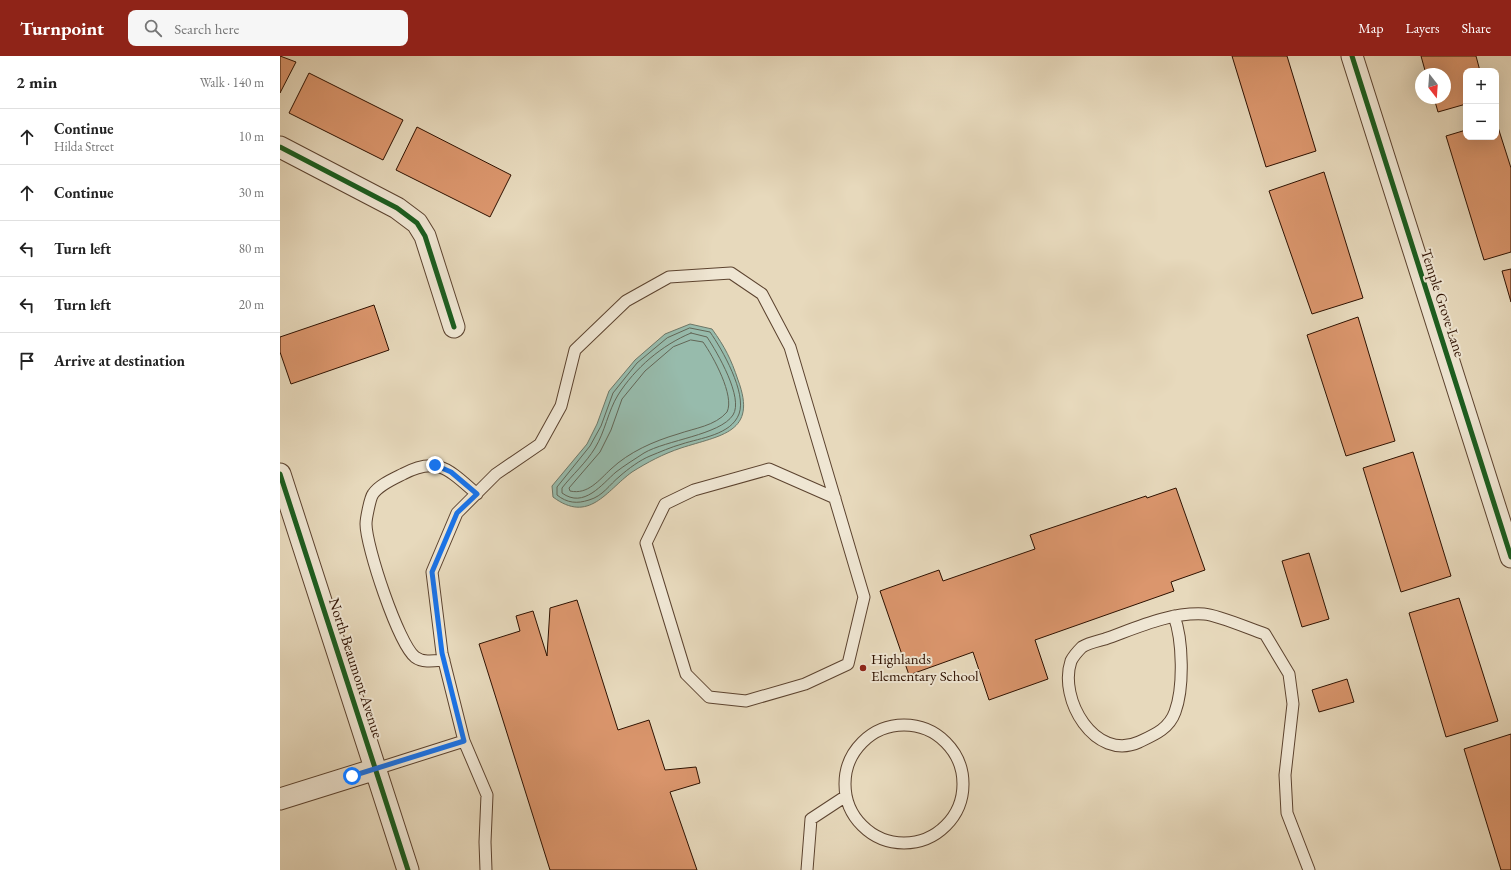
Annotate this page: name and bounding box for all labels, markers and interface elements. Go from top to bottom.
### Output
search box [128,10,408,46]
text: Turnpoint [20,16,104,41]
icon: search [142,17,164,39]
text: Search here [174,19,239,38]
text: Map [1358,19,1383,37]
text: Layers [1405,19,1440,37]
text: Share [1462,19,1491,37]
north arrow [1415,68,1451,104]
map controls [1463,68,1499,140]
button: + [1463,68,1499,104]
text: 2 min [16,71,57,93]
text: Walk · 140 m [200,74,264,91]
button: − [1463,104,1499,140]
text: Continue [54,119,114,138]
icon: ahead [16,126,38,148]
text: 10 m [239,128,264,145]
text: Hilda Street [54,138,114,155]
icon: ahead [16,182,38,204]
text: Continue [54,183,114,202]
text: 30 m [239,184,264,201]
icon: left [16,238,38,260]
text: Turn left [54,239,111,258]
text: 80 m [239,240,264,257]
street label: Temple Grove Lane [1417,246,1470,360]
icon: left [16,294,38,316]
text: Turn left [54,295,111,314]
text: 20 m [239,296,264,313]
icon: arrive [16,350,38,372]
text: Arrive at destination [54,351,185,370]
route end [426,456,444,474]
street label: North Beaumont Avenue [325,595,388,740]
place label: Highlands Elementary School [871,649,979,685]
marker: Highlands Elementary School [858,663,868,673]
route start [343,767,361,785]

